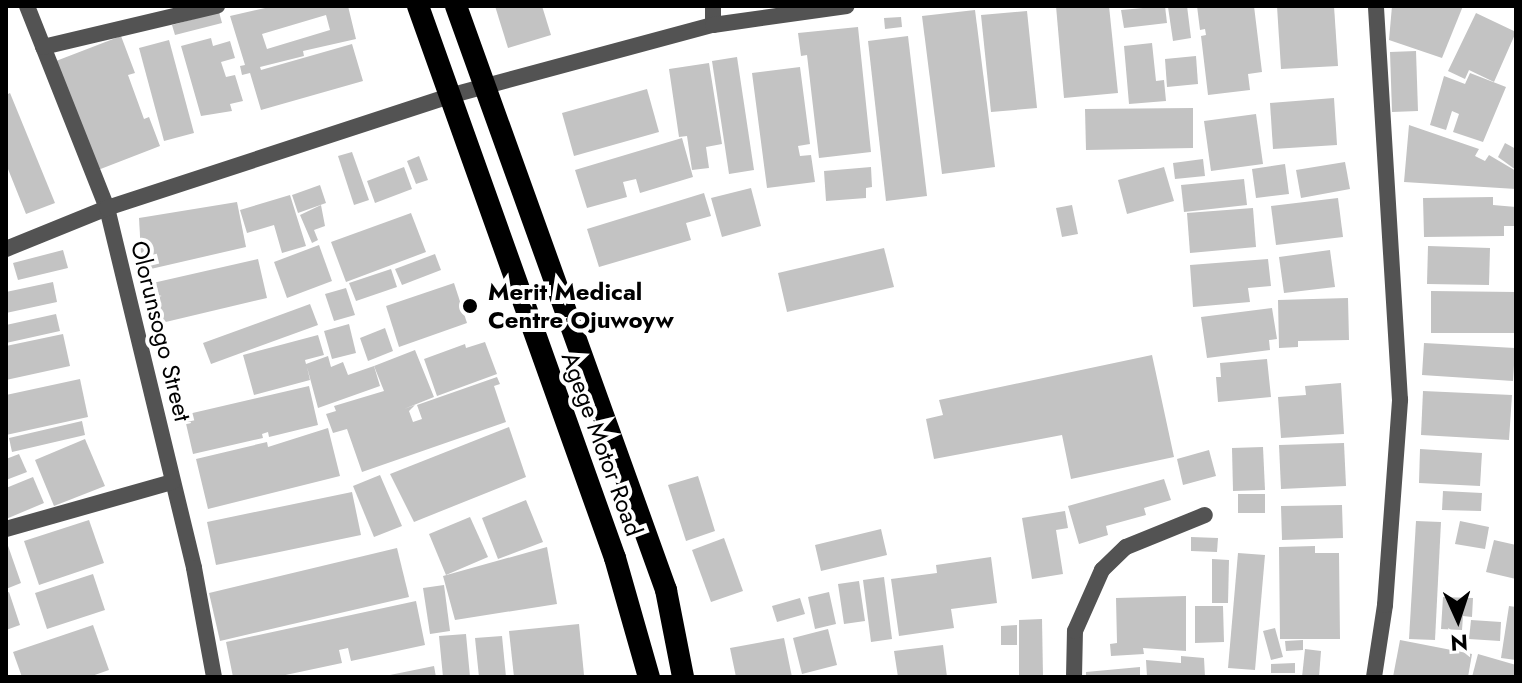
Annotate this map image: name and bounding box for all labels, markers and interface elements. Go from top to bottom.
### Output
street label: Olorunsogo Street [125,238,197,424]
place label: Merit Medical Centre Ojuwoyw [488,278,674,334]
marker: Merit Medical Centre Ojuwoyw [459,295,481,317]
street label: Agege Motor Road [555,348,649,540]
north arrow [1418,579,1498,659]
text: N [1450,627,1469,659]

